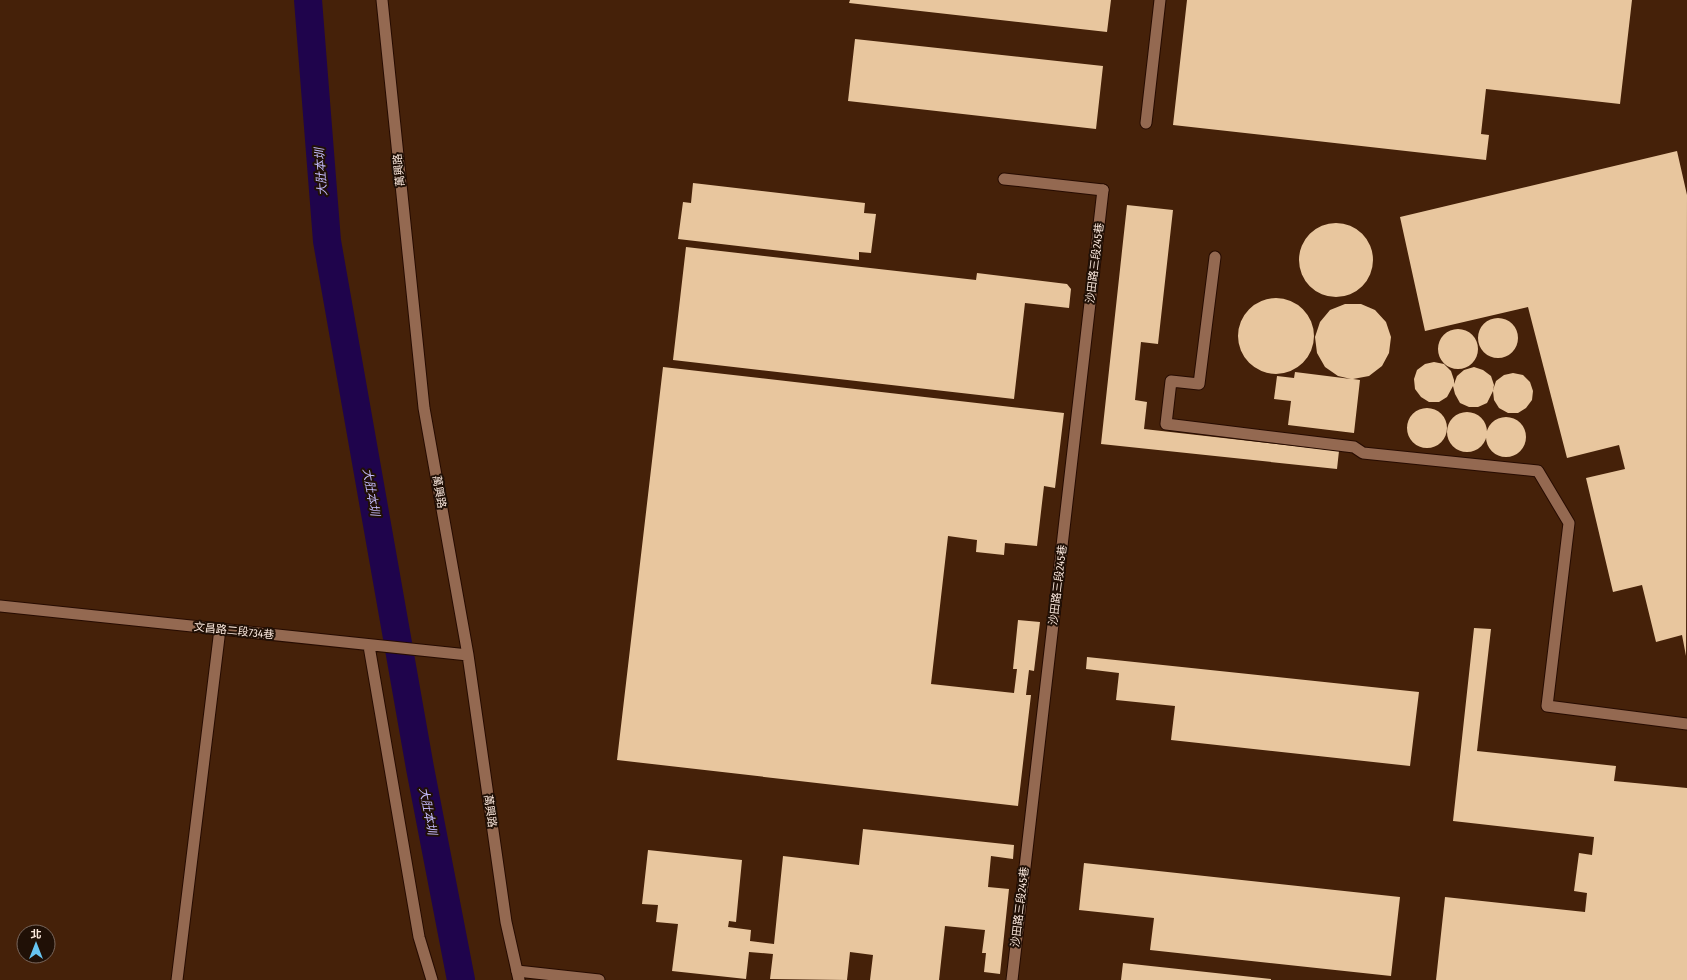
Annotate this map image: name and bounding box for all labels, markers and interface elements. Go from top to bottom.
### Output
water label: 大肚本圳 [312,146,330,196]
street label: 萬興路 [391,153,407,187]
street label: 沙田路三段245巷 [1084,222,1106,304]
water label: 大肚本圳 [360,467,382,519]
street label: 萬興路 [430,475,448,509]
street label: 沙田路三段245巷 [1047,544,1069,626]
street label: 文昌路二段734巷 [193,620,275,642]
water label: 大肚本圳 [417,786,440,838]
street label: 萬興路 [481,794,499,828]
street label: 沙田路三段245巷 [1009,866,1031,948]
north arrow [16,924,56,964]
text: 北 [31,928,42,941]

